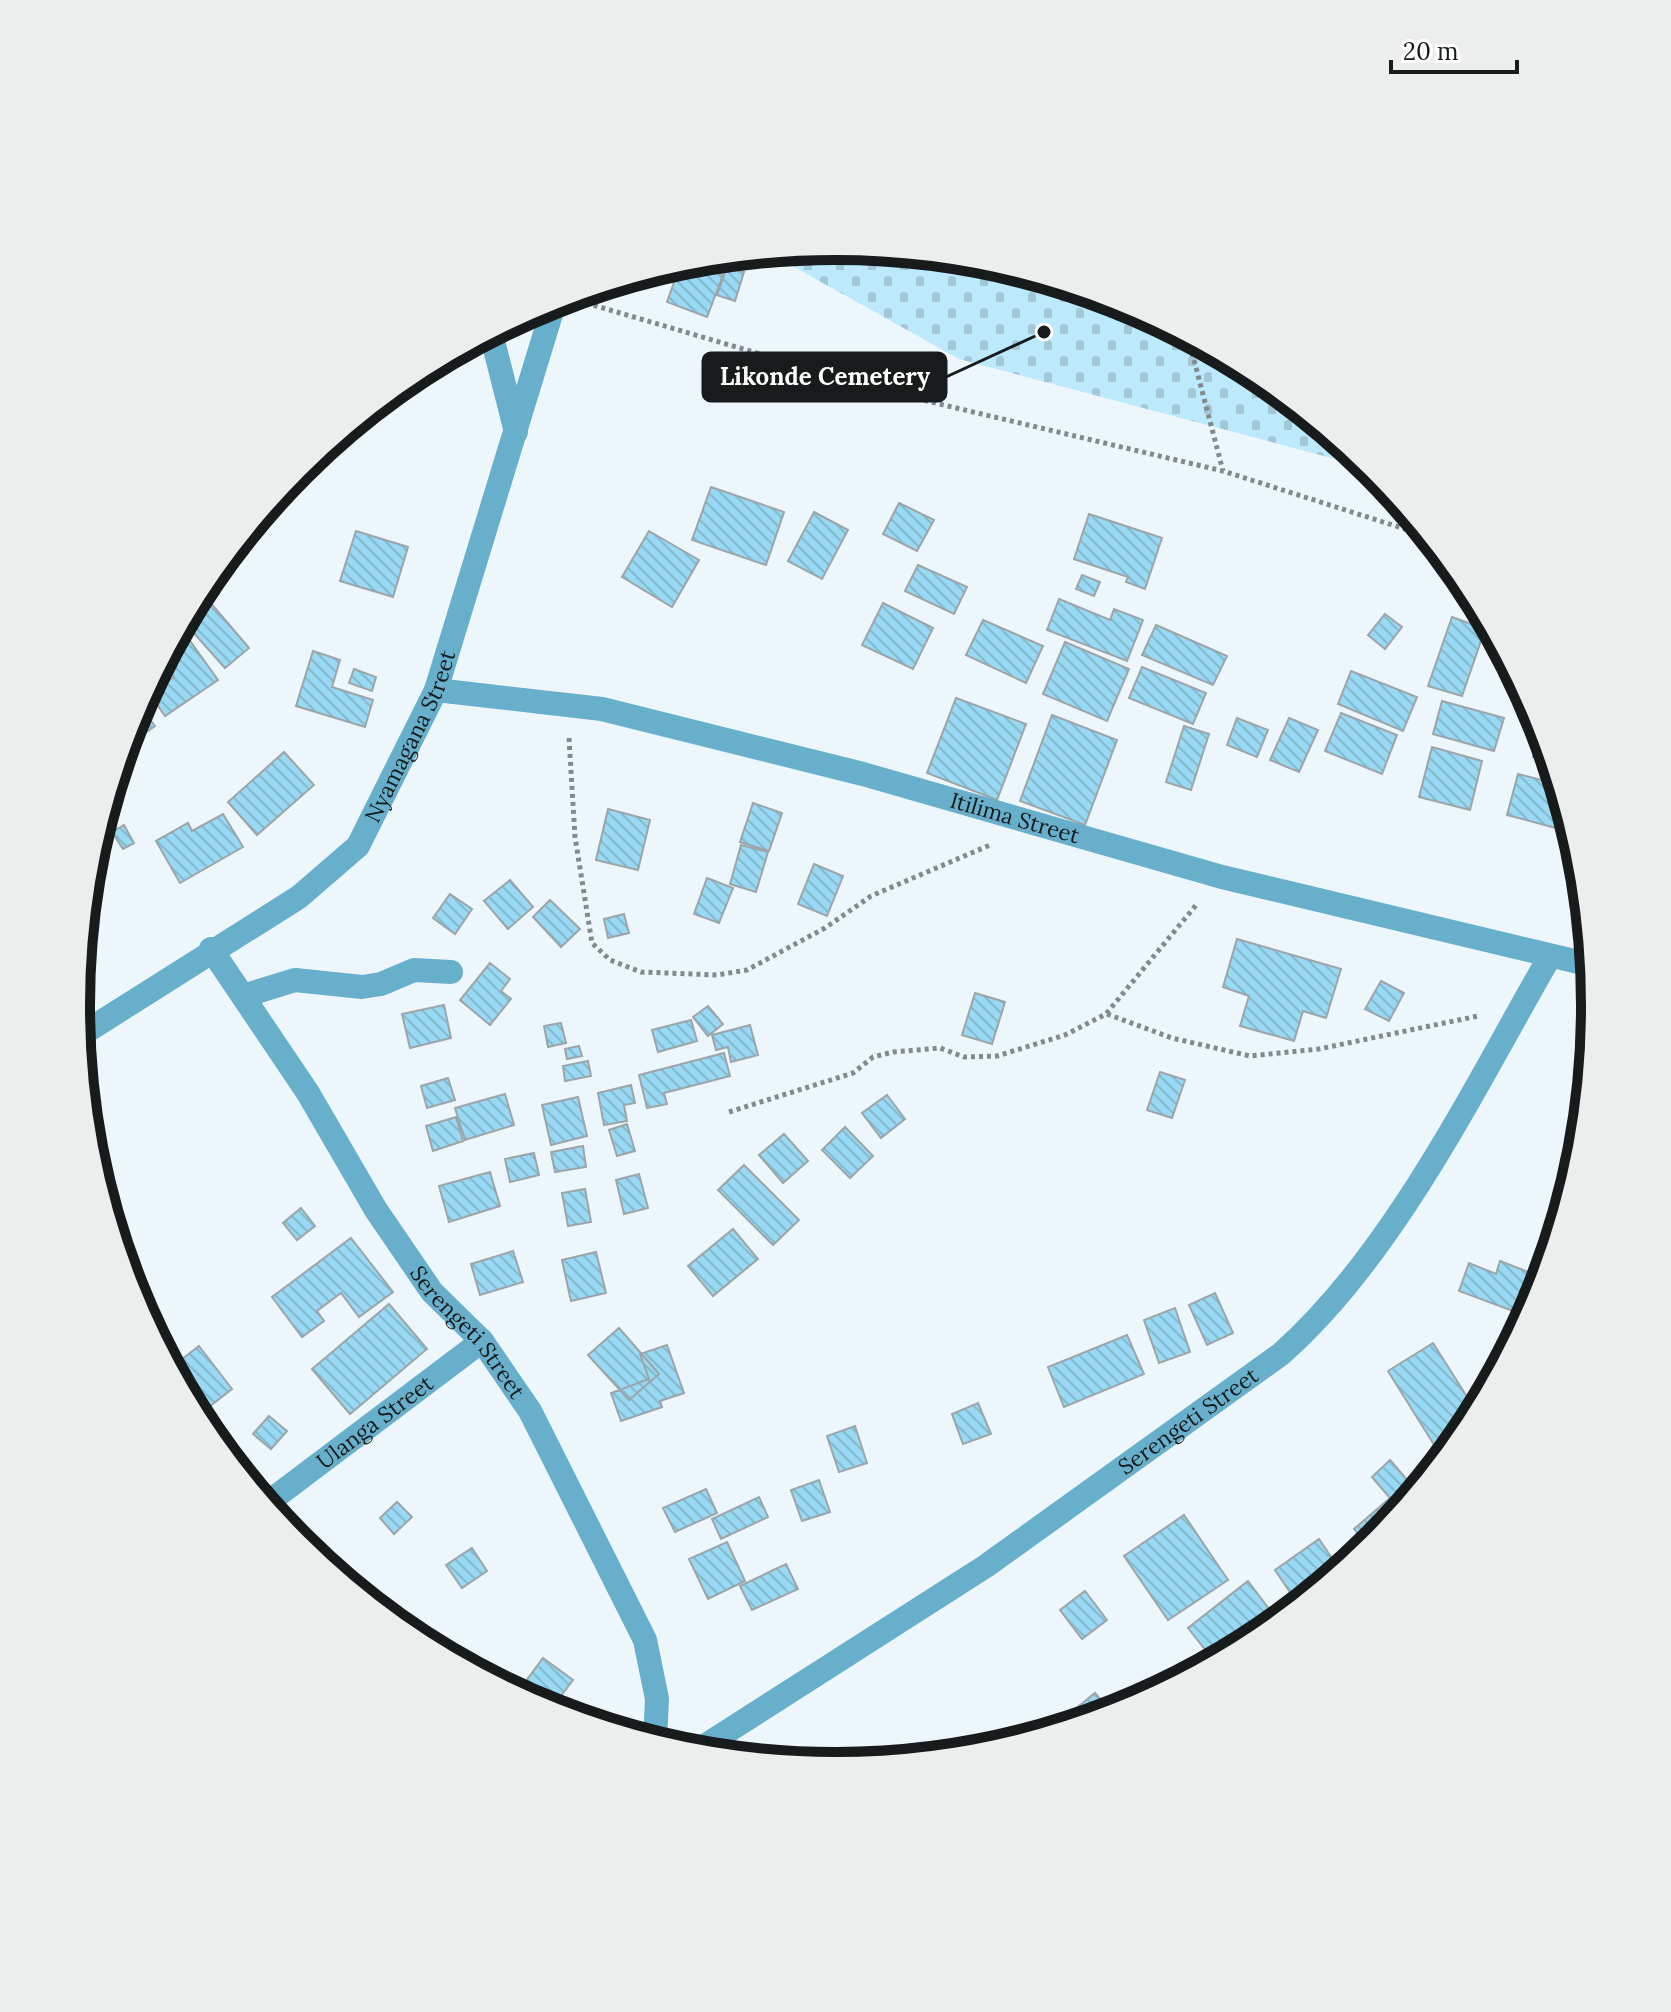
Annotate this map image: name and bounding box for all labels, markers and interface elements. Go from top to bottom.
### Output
scale bar [1391,24,1517,74]
text: 20 m [1403,36,1459,67]
callout: Likonde Cemetery [703,353,946,401]
text: Likonde Cemetery [720,361,931,392]
street label: Nyamagana Street [358,646,461,827]
street label: Itilima Street [947,786,1083,850]
street label: Serengeti Street [404,1260,532,1404]
street label: Serengeti Street [1112,1361,1264,1481]
street label: Ulanga Street [311,1369,439,1475]

